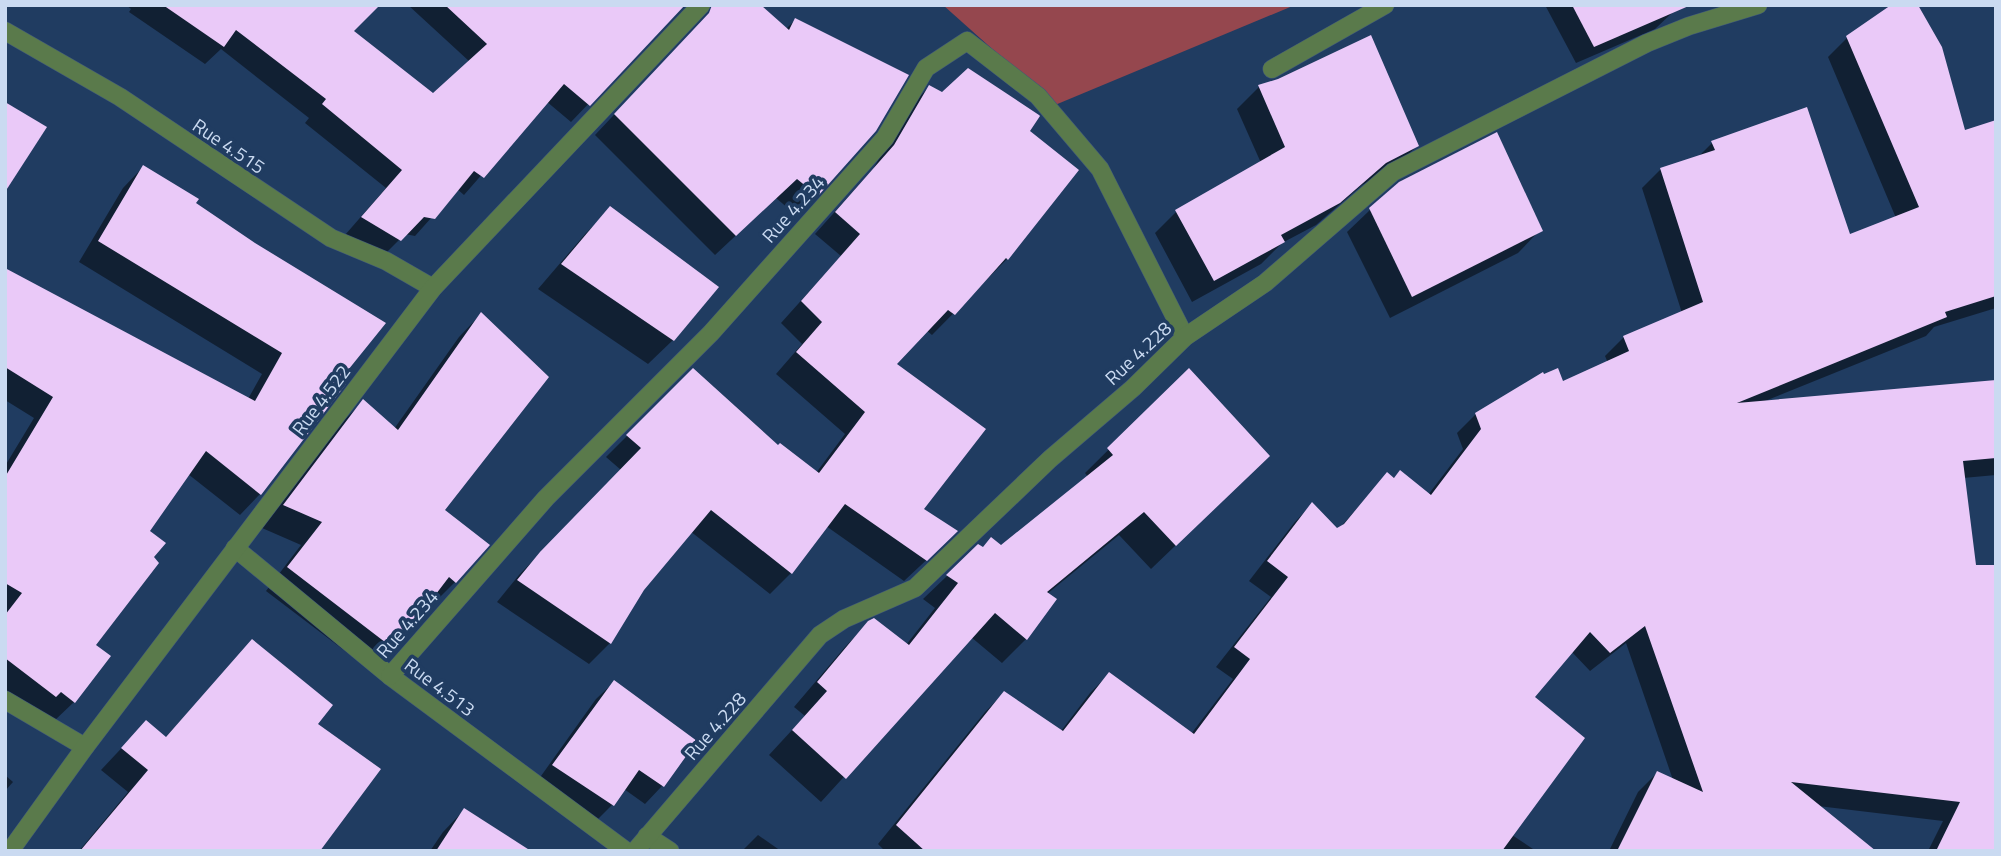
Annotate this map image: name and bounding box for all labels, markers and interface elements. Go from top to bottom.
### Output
street label: Rue 4.515 [187,111,271,181]
street label: Rue 4.234 [754,168,831,249]
street label: Rue 4.228 [1098,314,1178,391]
street label: Rue 4.522 [284,358,357,441]
street label: Rue 4.234 [369,583,445,664]
street label: Rue 4.513 [399,650,482,723]
street label: Rue 4.228 [677,685,753,766]

